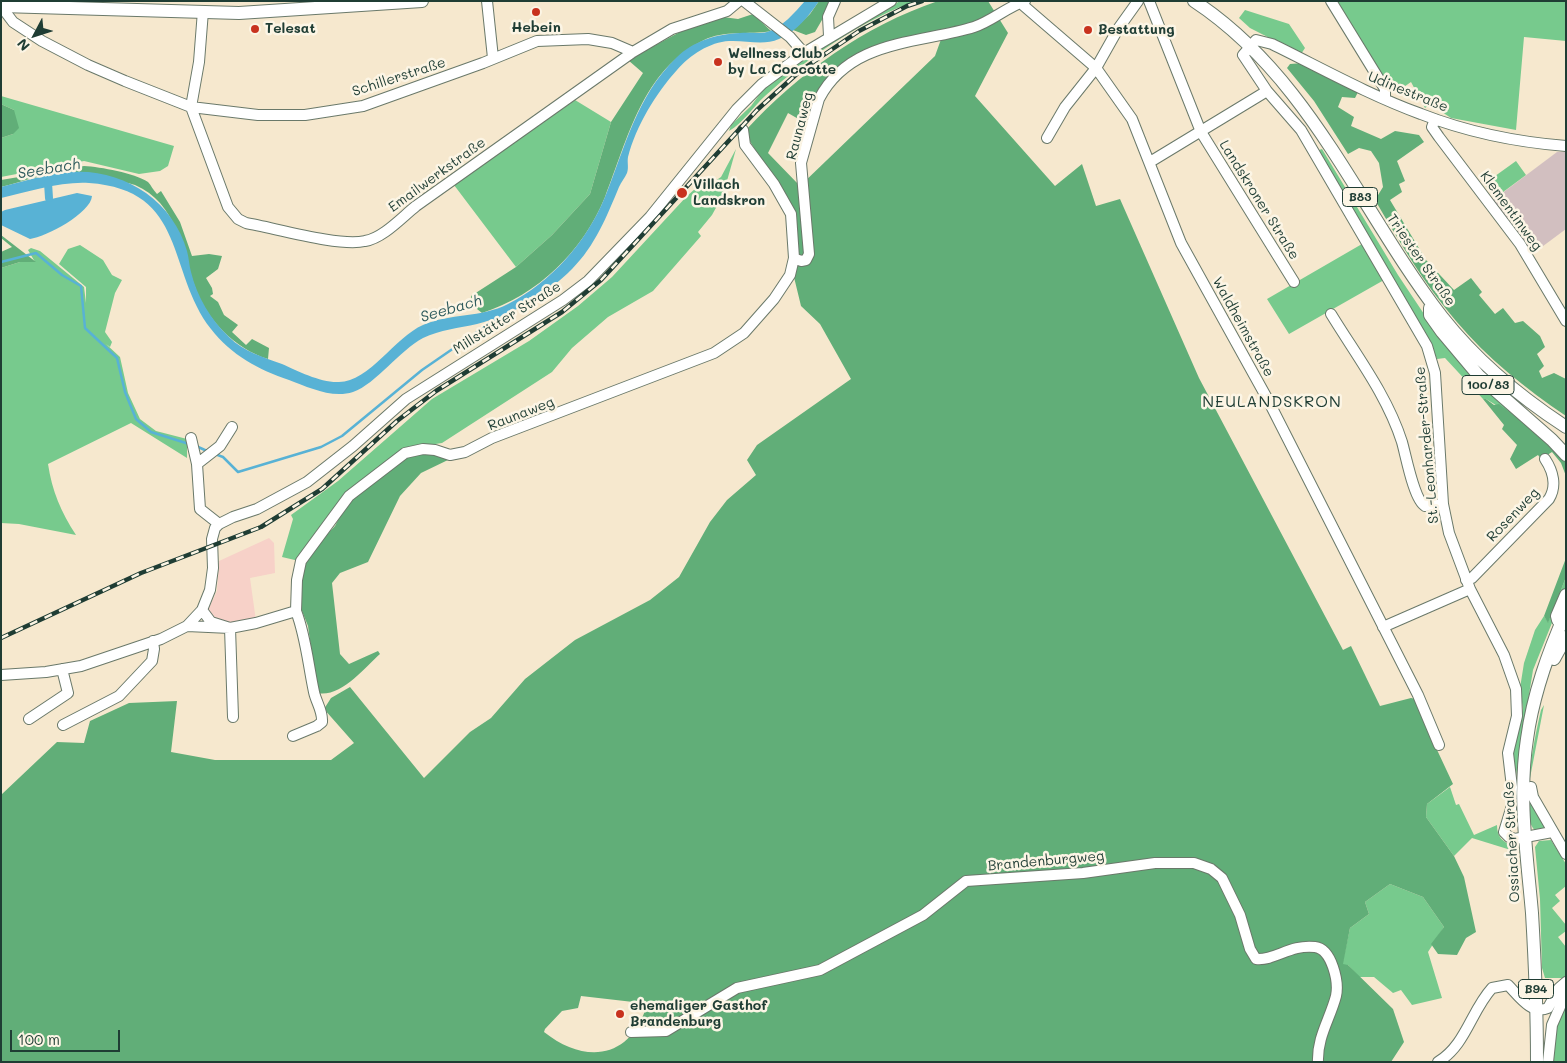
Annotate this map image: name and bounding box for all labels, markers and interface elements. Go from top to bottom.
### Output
marker: Hebein [530,6,542,18]
north arrow [10,10,60,60]
place label: Hebein [511,20,561,36]
place label: Telesat [265,21,316,37]
place label: Bestattung [1098,22,1174,38]
marker: Telesat [249,23,261,35]
marker: Bestattung [1082,24,1094,36]
text: N [12,35,34,55]
place label: Wellness Club by La Coccotte [728,46,836,78]
street label: Schillerstraße [350,54,448,100]
marker: Wellness Club by La Coccotte [712,56,724,68]
street label: Udinestraße [1365,68,1451,116]
street label: Raunaweg [783,90,817,162]
street label: Emailwerkstraße [385,134,489,216]
street label: Landskroner Straße [1215,137,1303,263]
water label: Seebach [16,155,82,183]
street label: Klementinweg [1477,168,1545,254]
place label: Villach Landskron [693,177,765,210]
marker: Villach Landskron [675,186,689,200]
road number: B83 [1342,188,1378,206]
street label: Triester Straße [1383,211,1459,309]
street label: Waldheimstraße [1209,274,1277,380]
street label: Millstätter Straße [450,278,564,358]
water label: Seebach [418,292,484,326]
street label: St.-Leonharder-Straße [1412,366,1442,524]
road number: 100/83 [1462,376,1514,394]
district label: NEULANDSKRON [1201,392,1343,412]
street label: Raunaweg [486,394,556,434]
street label: Rosenweg [1483,485,1543,545]
street label: Ossiacher Straße [1500,781,1524,903]
street label: Brandenburgweg [987,848,1105,874]
road number: B94 [1518,980,1554,999]
place label: ehemaliger Gasthof Brandenburg [630,998,767,1030]
marker: ehemaliger Gasthof Brandenburg [614,1008,626,1020]
scale bar [12,1020,122,1052]
text: 100 m [18,1029,60,1049]

